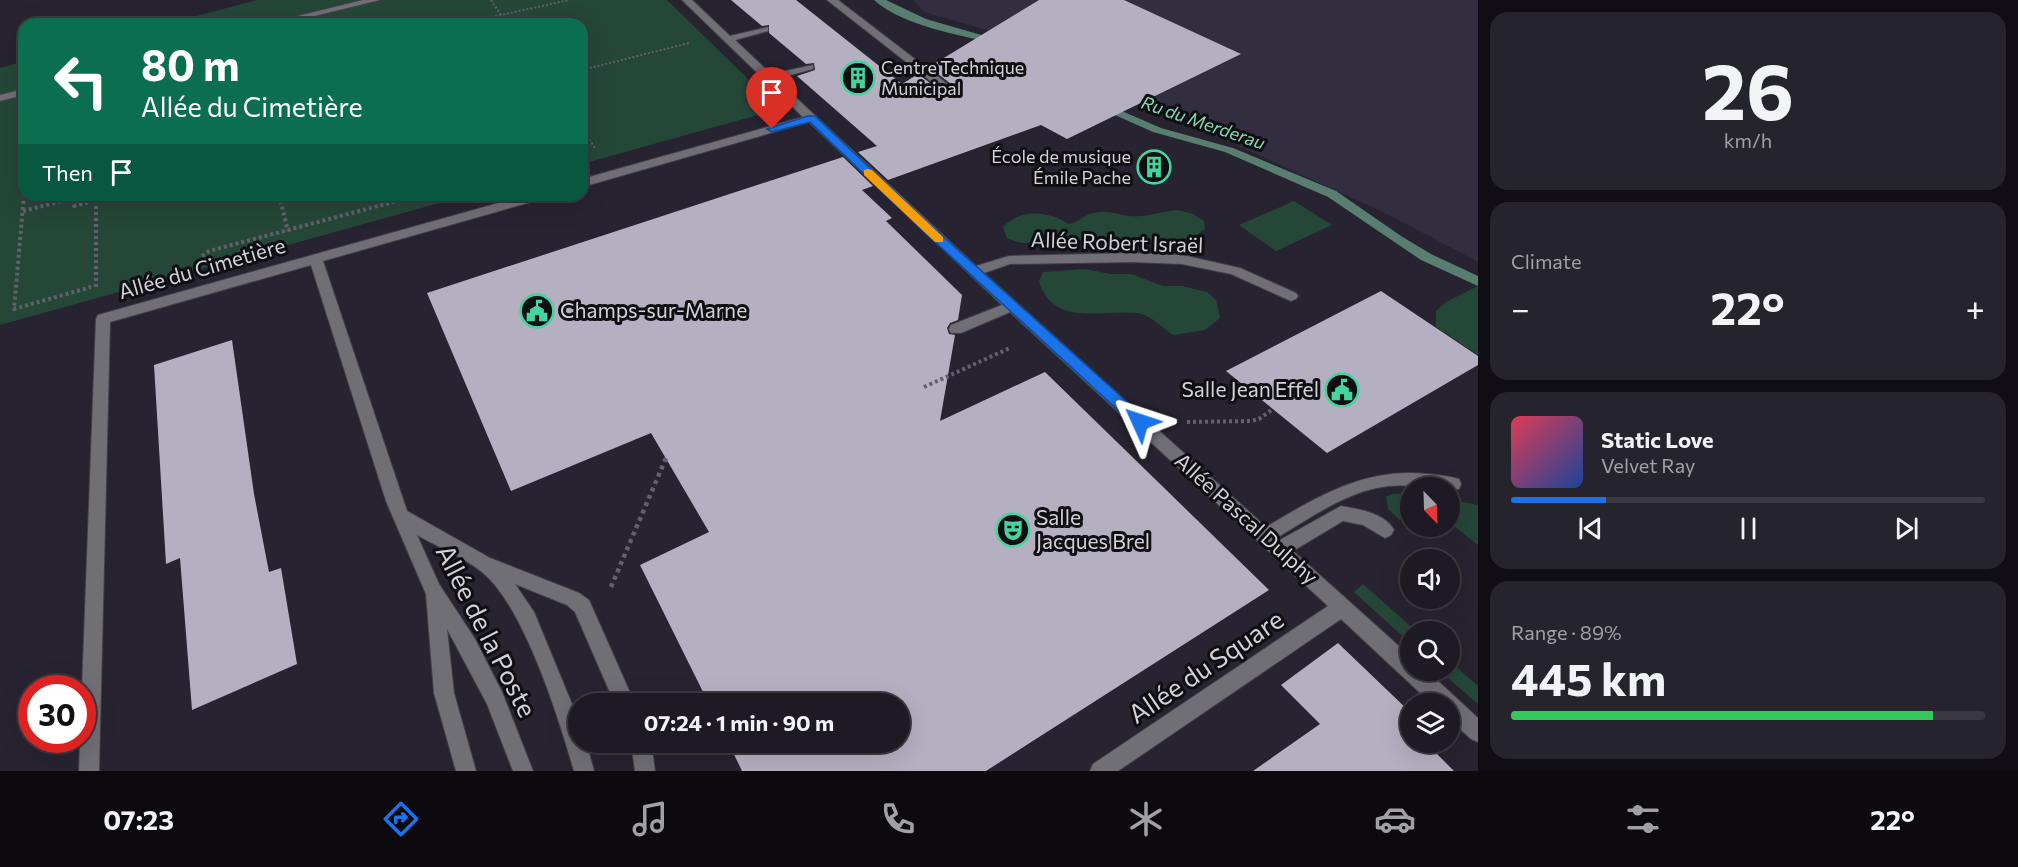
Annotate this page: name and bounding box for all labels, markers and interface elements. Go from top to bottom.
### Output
text: 80 m [141,38,240,90]
text: 26 [1702,41,1794,136]
icon: left [42,42,120,120]
place label: Centre Technique Municipal [881,56,1024,99]
building icon: Centre Technique Municipal [840,60,876,96]
pin [746,67,797,129]
icon: arrive [755,76,788,109]
text: Allée du Cimetière [141,90,363,123]
water label: Ru du Merderau [1139,91,1268,154]
text: km/h [1724,128,1772,152]
place label: École de musique Émile Pache [991,145,1131,188]
building icon: École de musique Émile Pache [1136,149,1172,185]
icon: arrive [105,156,138,189]
text: Then [42,159,93,186]
street label: Allée Robert Israël [1030,226,1204,257]
street label: Allée du Cimetière [115,232,288,303]
text: Climate [1511,249,1581,273]
text: 22° [1711,279,1785,334]
text: − [1511,287,1530,328]
text: + [1966,287,1985,328]
public building icon: Champs-sur-Marne [519,293,555,329]
place label: Champs-sur-Marne [560,297,747,322]
public building icon: Salle Jean Effel [1324,372,1360,408]
place label: Salle Jean Effel [1181,376,1319,401]
position arrow [1108,390,1172,454]
text: Static Love [1601,426,1714,453]
street label: Allée Pascal Dulphy [1170,447,1324,589]
text: Velvet Ray [1601,453,1695,477]
north arrow [1400,477,1460,537]
map controls [1400,477,1460,753]
place label: Salle Jacques Brel [1036,504,1150,553]
theatre icon: Salle Jacques Brel [995,512,1031,548]
icon: previous [1574,512,1607,545]
icon: pause [1732,512,1765,545]
icon: next [1890,512,1923,545]
street label: Allée de la Poste [430,539,544,722]
button: sound [1400,549,1460,609]
street label: Allée du Square [1122,602,1289,729]
text: Range · 89% [1511,620,1622,644]
button: search [1400,621,1460,681]
text: 445 km [1511,650,1666,705]
speed limit sign: 30 [18,675,96,753]
button: layers [1400,693,1460,753]
text: 07:24 · 1 min · 90 m [644,709,834,736]
icon: directions [380,798,422,840]
icon: music [629,798,671,840]
icon: phone [877,798,919,840]
icon: climate [1125,798,1167,840]
icon: car [1374,798,1416,840]
icon: filters [1622,798,1664,840]
text: 07:23 [103,803,174,836]
text: 22° [1870,803,1915,836]

